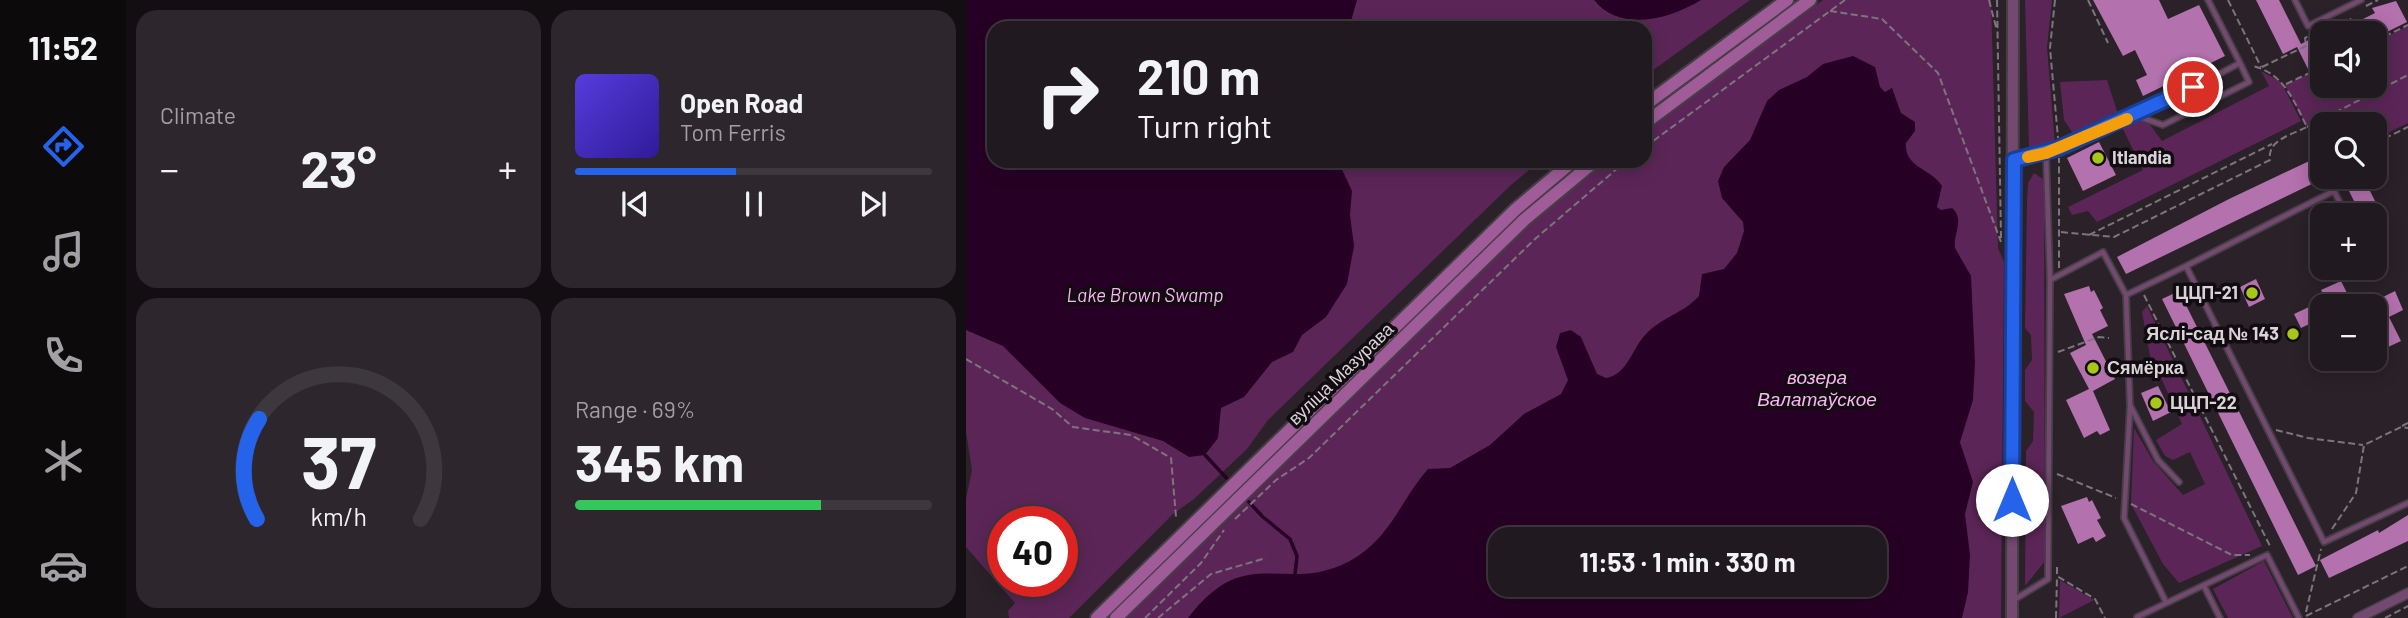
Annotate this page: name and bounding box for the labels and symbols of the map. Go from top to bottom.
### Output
pin [2163,57,2223,117]
place label: Itlandia [2112,146,2172,168]
marker: Itlandia [2090,150,2106,166]
place label: ЦЦП-21 [2175,281,2238,303]
water label: Lake Brown Swamp [1067,283,1223,306]
marker: ЦЦП-21 [2244,285,2260,301]
street label: вуліца Мазурава [1283,317,1398,429]
place label: Яслі-сад № 143 [2146,322,2279,344]
marker: Яслі-сад № 143 [2285,326,2301,342]
place label: Сямёрка [2107,356,2185,378]
marker: Сямёрка [2085,360,2101,376]
water label: возера Валатаўское [1757,365,1877,410]
place label: ЦЦП-22 [2170,391,2237,413]
marker: ЦЦП-22 [2148,395,2164,411]
position arrow [1975,463,2049,537]
speed limit sign: 40 [987,506,1078,597]

